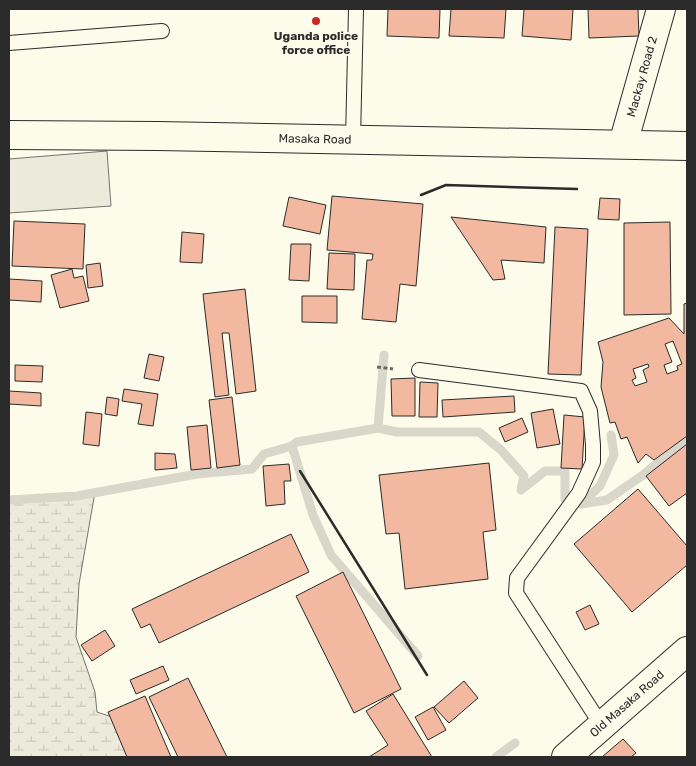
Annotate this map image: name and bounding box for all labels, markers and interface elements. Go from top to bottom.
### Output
marker: Uganda police force office [310,15,322,27]
place label: Uganda police force office [274,29,358,57]
street label: Mackay Road 2 [624,35,660,119]
street label: Masaka Road [278,131,352,147]
street label: Old Masaka Road [587,667,667,740]

